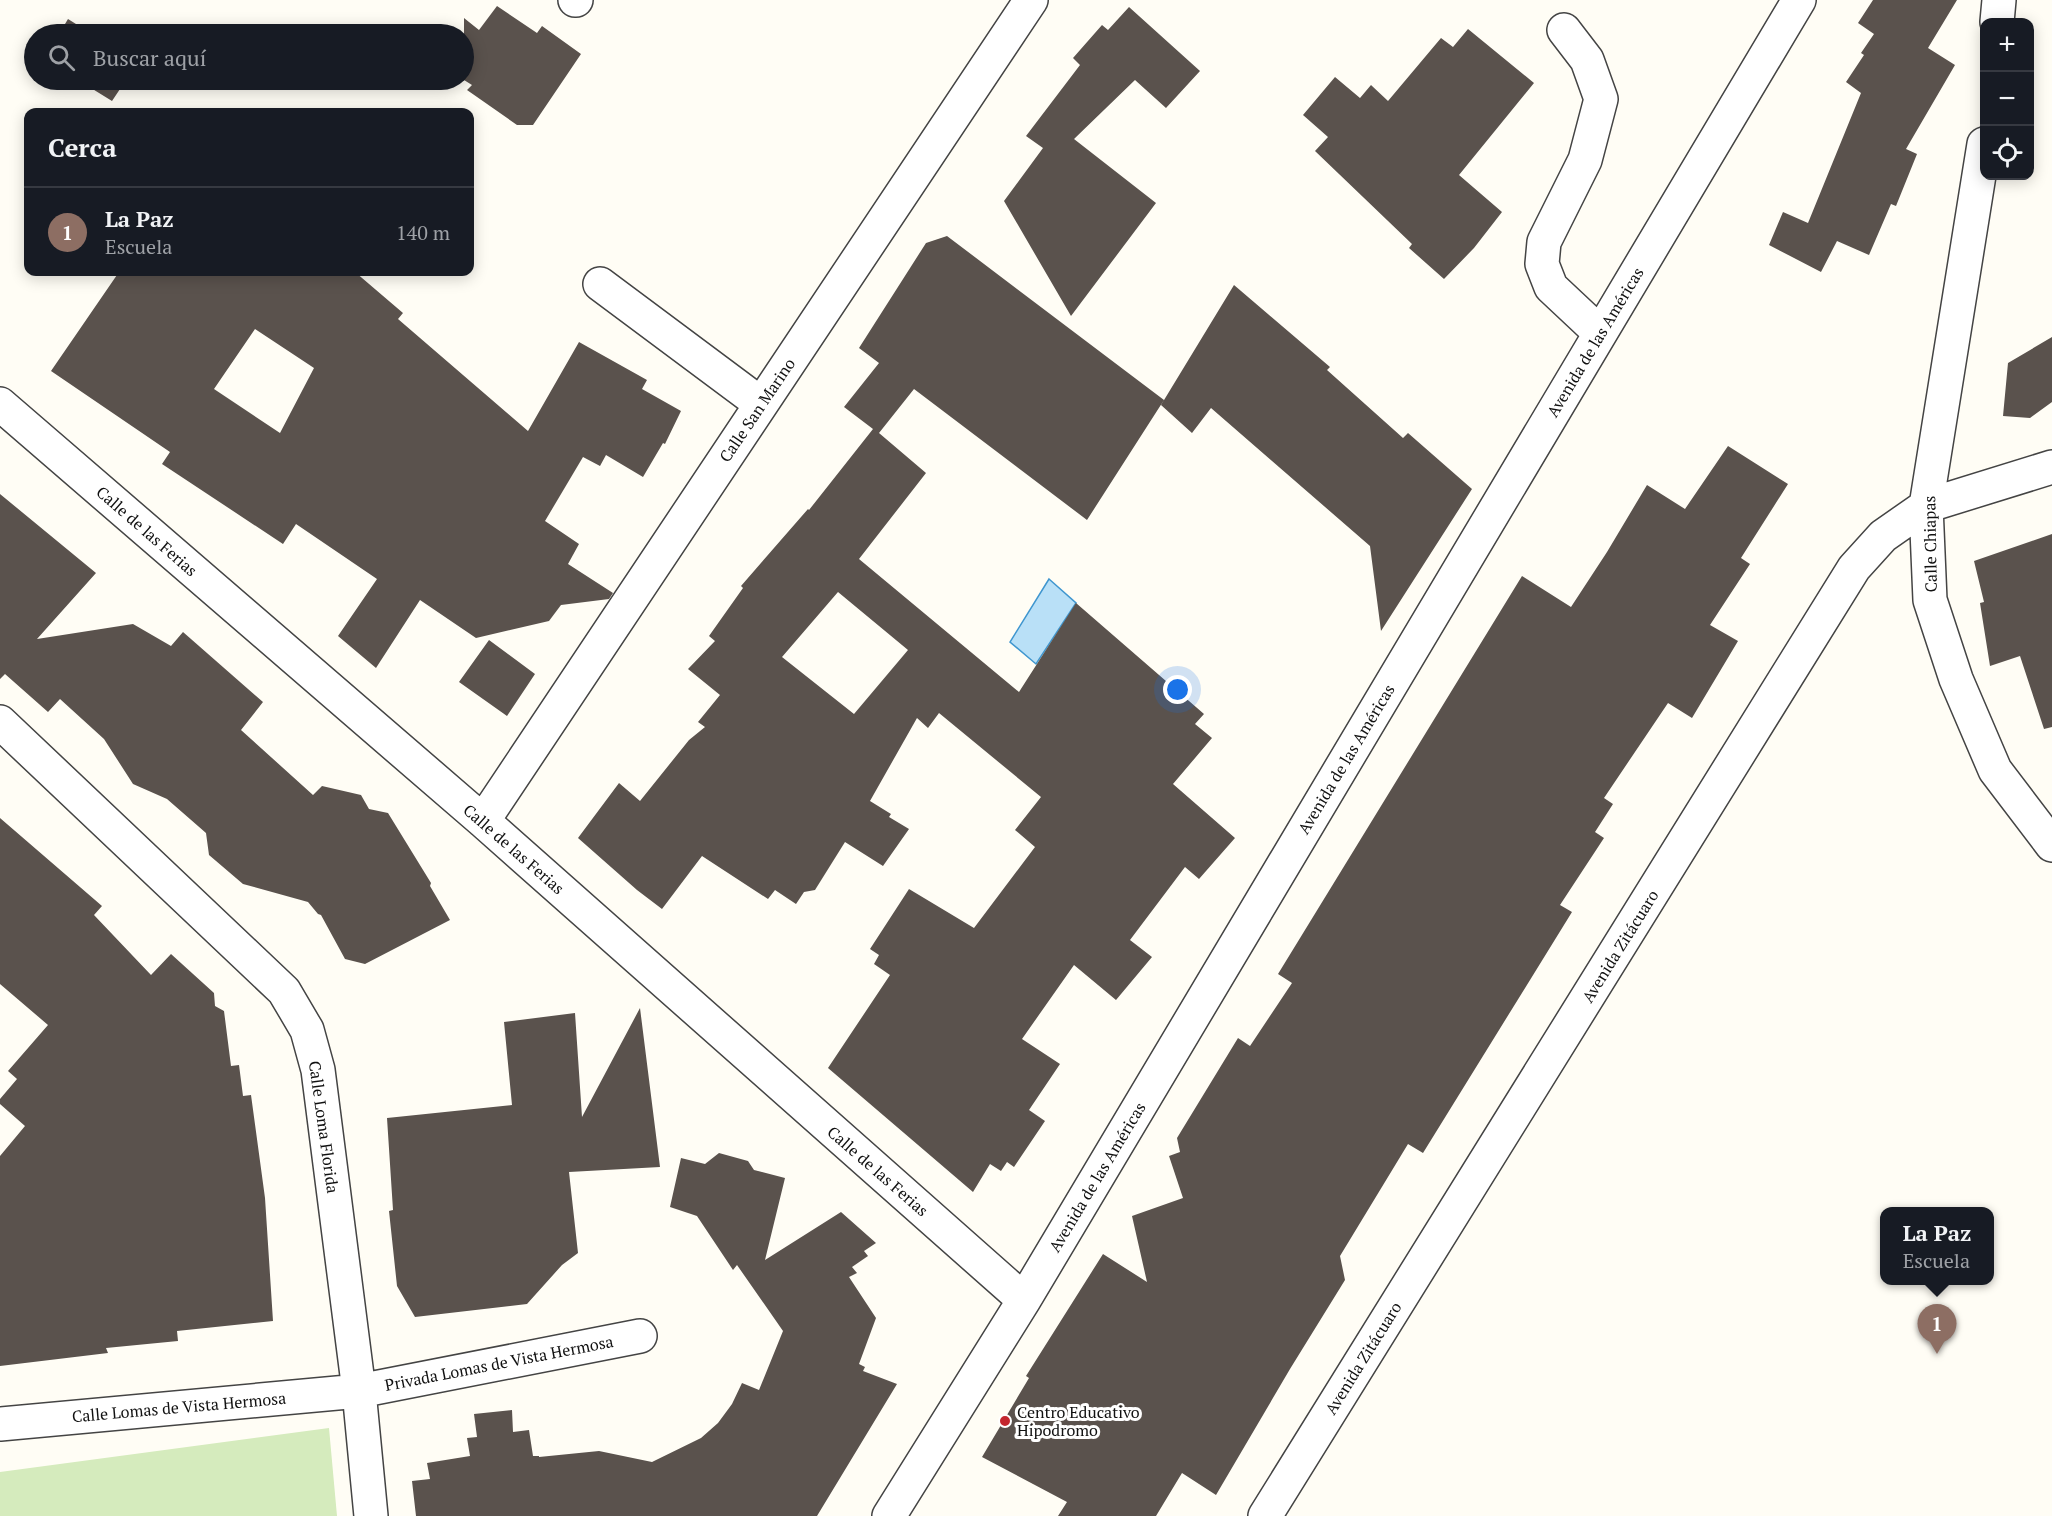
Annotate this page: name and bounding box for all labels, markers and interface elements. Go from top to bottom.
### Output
map controls [1980,18,2034,180]
button: + [1980,18,2034,72]
search box [24,24,474,90]
icon: search [45,41,78,74]
text: Buscar aquí [93,43,206,72]
button: − [1980,72,2034,126]
button: locate [1980,126,2034,180]
text: Cerca [48,130,117,164]
text: La Paz [105,204,174,233]
text: 1 [62,219,73,246]
text: 140 m [396,219,450,246]
text: Escuela [105,233,172,260]
street label: Avenida de las Américas [1541,263,1649,421]
street label: Calle San Marino [714,353,800,466]
street label: Calle de las Ferias [92,481,202,581]
street label: Calle Chiapas [1918,495,1942,592]
your location [1163,675,1192,704]
street label: Avenida de las Américas [1292,680,1400,838]
street label: Calle de las Ferias [459,799,569,899]
street label: Avenida Zitácuaro [1576,885,1664,1007]
street label: Calle Loma Florida [304,1059,344,1195]
street label: Avenida de las Américas [1043,1098,1151,1256]
street label: Calle de las Ferias [823,1121,933,1221]
popup [1880,1207,1994,1285]
text: La Paz [1903,1218,1971,1247]
text: Escuela [1903,1247,1970,1274]
street label: Avenida Zitácuaro [1319,1297,1407,1419]
pin: 1 [1918,1304,1956,1354]
street label: Privada Lomas de Vista Hermosa [383,1330,615,1396]
street label: Calle Lomas de Vista Hermosa [71,1387,287,1427]
place label: Centro Educativo Hipodromo [1017,1401,1140,1441]
marker: Centro Educativo Hipodromo [998,1414,1012,1428]

